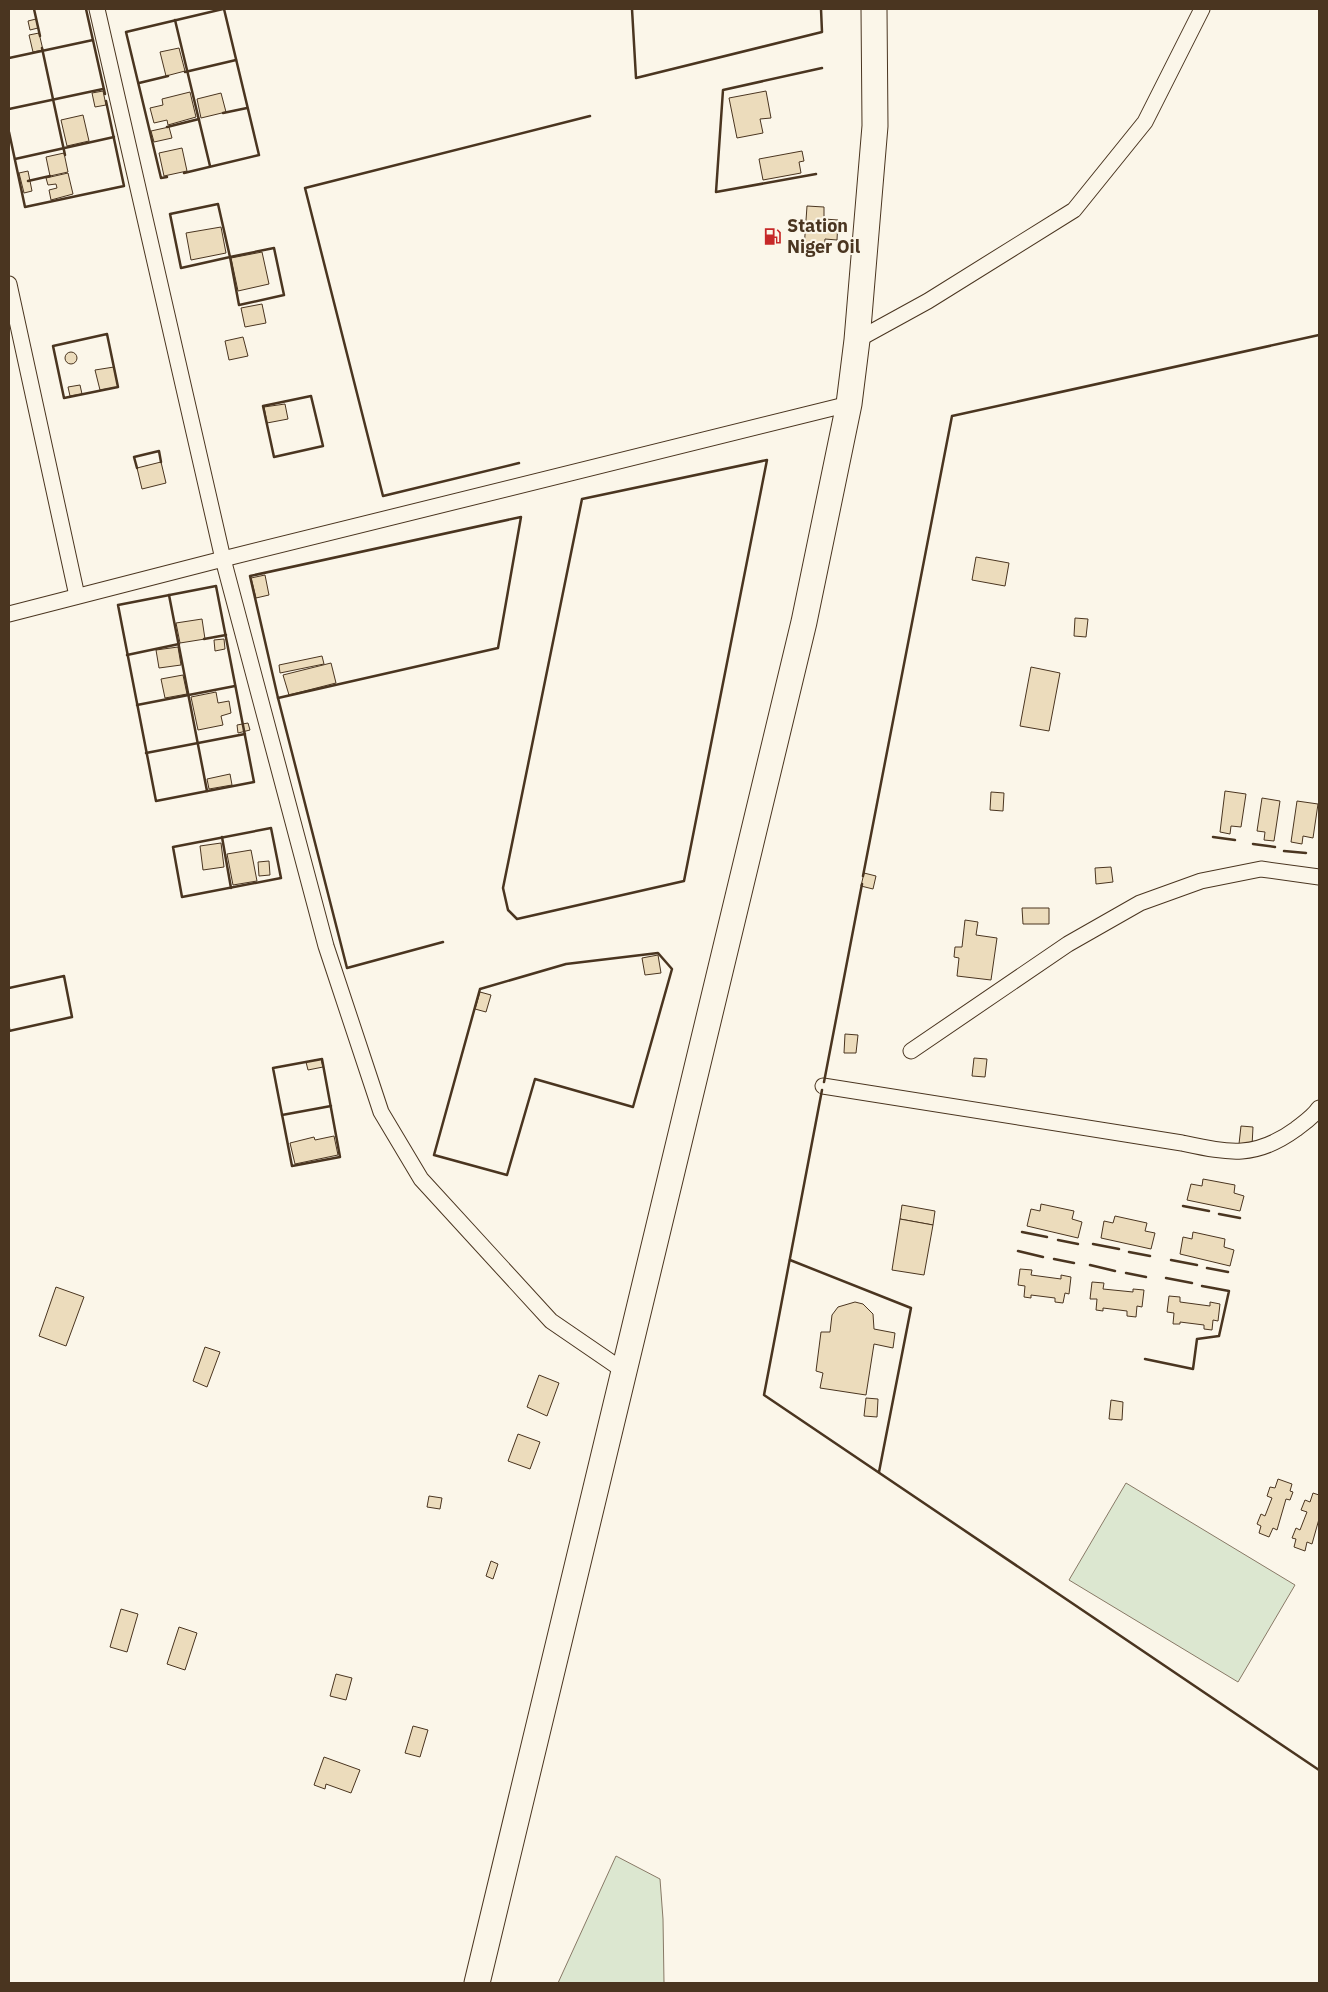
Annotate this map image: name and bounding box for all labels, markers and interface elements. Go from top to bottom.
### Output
place label: Station Niger Oil [787,214,861,258]
fuel station icon: Station Niger Oil [763,226,783,246]

